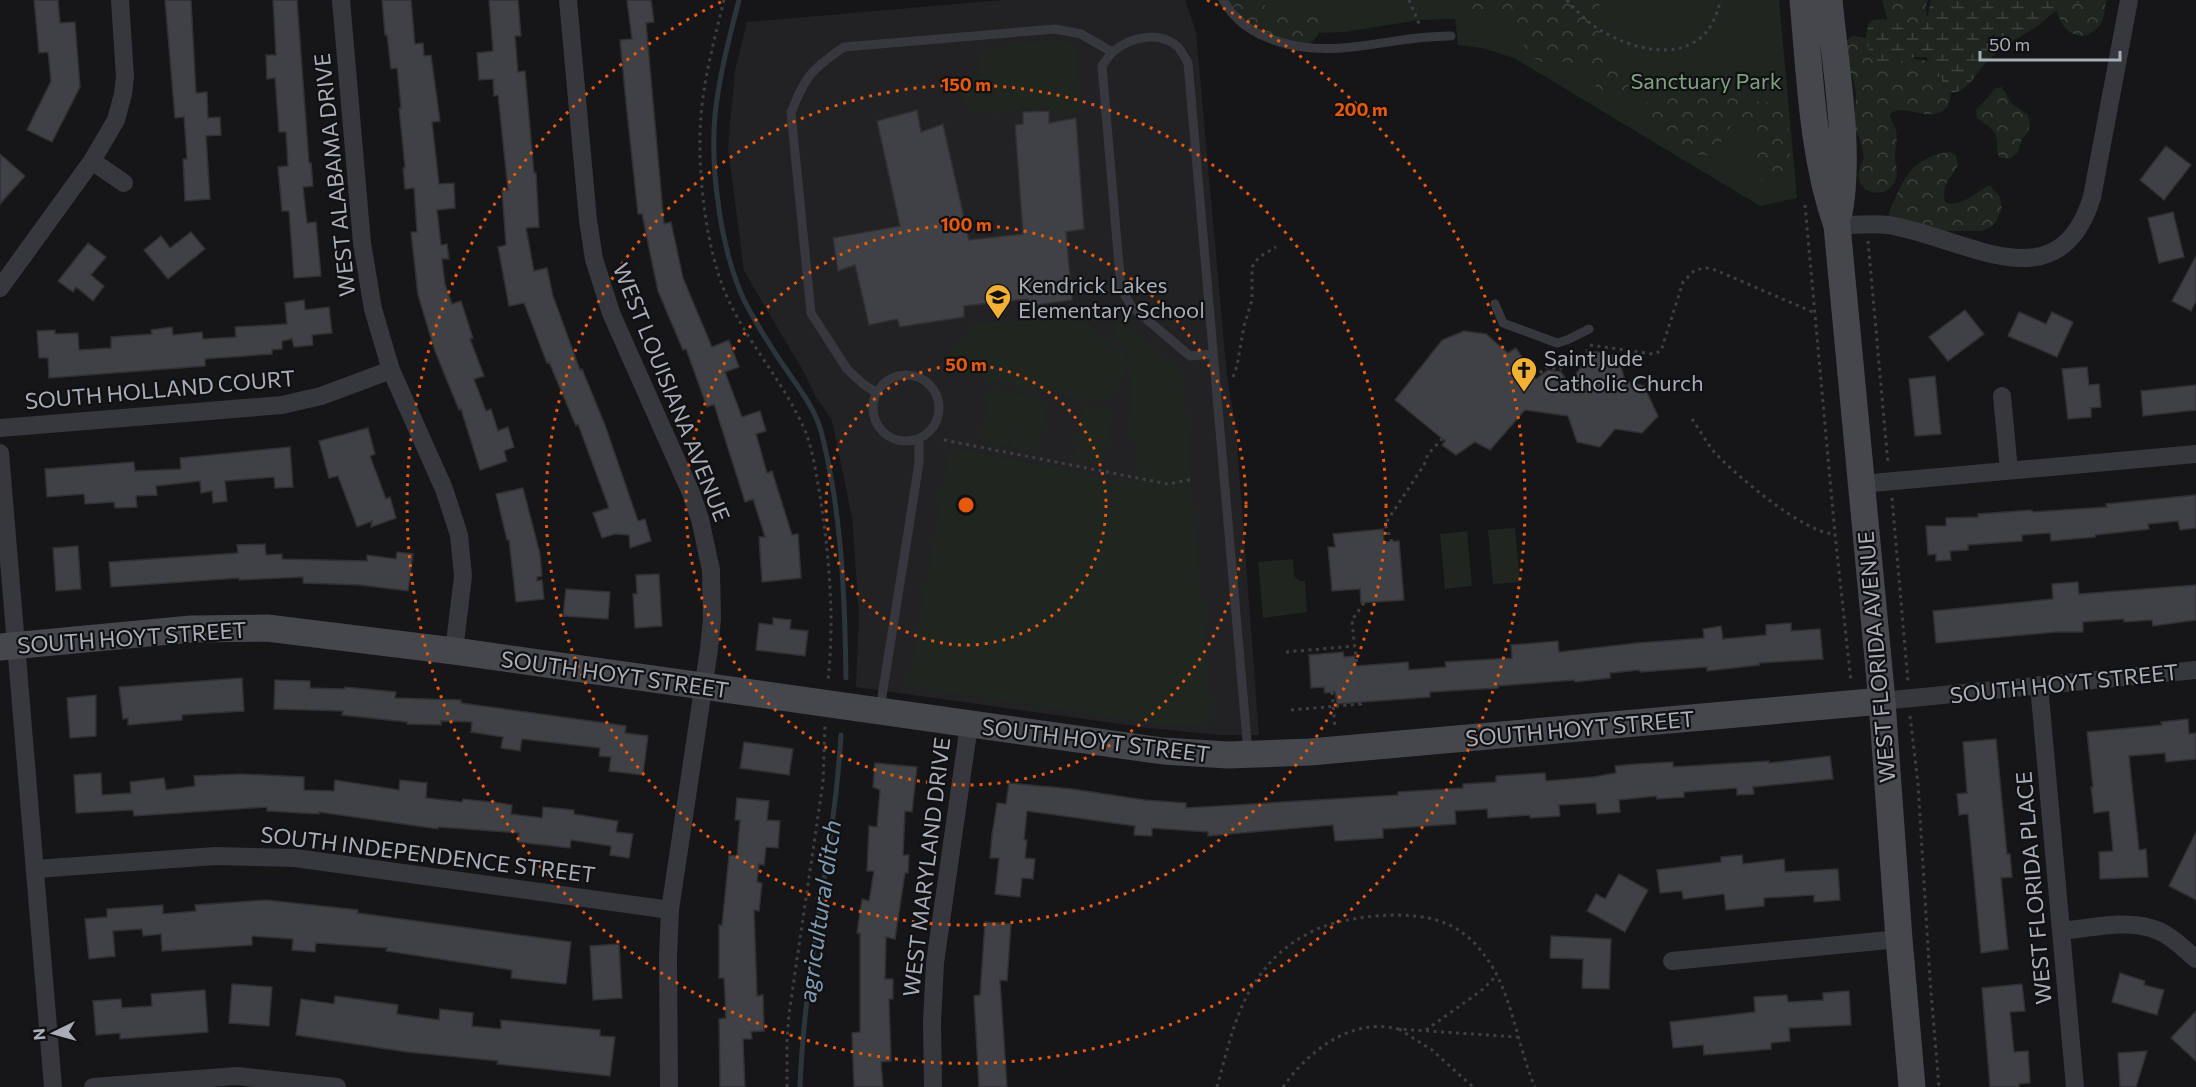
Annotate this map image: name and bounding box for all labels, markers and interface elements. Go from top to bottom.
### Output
scale bar [1980,24,2120,62]
text: 50 m [1989,33,2030,55]
street label: WEST ALABAMA DRIVE [308,52,360,298]
park label: Sanctuary Park [1630,67,1782,94]
text: 150 m [941,73,991,95]
text: 200 m [1334,98,1388,120]
text: 100 m [940,213,992,235]
street label: WEST LOUISIANA AVENUE [608,259,736,525]
place label: Kendrick Lakes Elementary School [1018,271,1205,323]
school or university icon: Kendrick Lakes Elementary School [983,282,1013,320]
place label: Saint Jude Catholic Church [1544,344,1704,396]
text: 50 m [945,353,987,375]
church icon: Saint Jude Catholic Church [1509,355,1539,393]
street label: SOUTH HOLLAND COURT [24,364,296,414]
centre of rings [956,495,976,515]
street label: WEST FLORIDA AVENUE [1852,530,1900,784]
street label: SOUTH HOYT STREET [16,616,248,658]
street label: SOUTH HOYT STREET [499,645,731,703]
street label: SOUTH HOYT STREET [1948,658,2180,708]
street label: SOUTH HOYT STREET [1464,705,1696,751]
street label: SOUTH HOYT STREET [980,713,1212,767]
street label: WEST MARYLAND DRIVE [897,736,955,998]
street label: WEST FLORIDA PLACE [2009,770,2057,1006]
water label: agricultural ditch [792,818,846,1004]
street label: SOUTH INDEPENDENCE STREET [259,820,597,888]
north arrow [24,1003,84,1063]
text: N [29,1028,49,1041]

